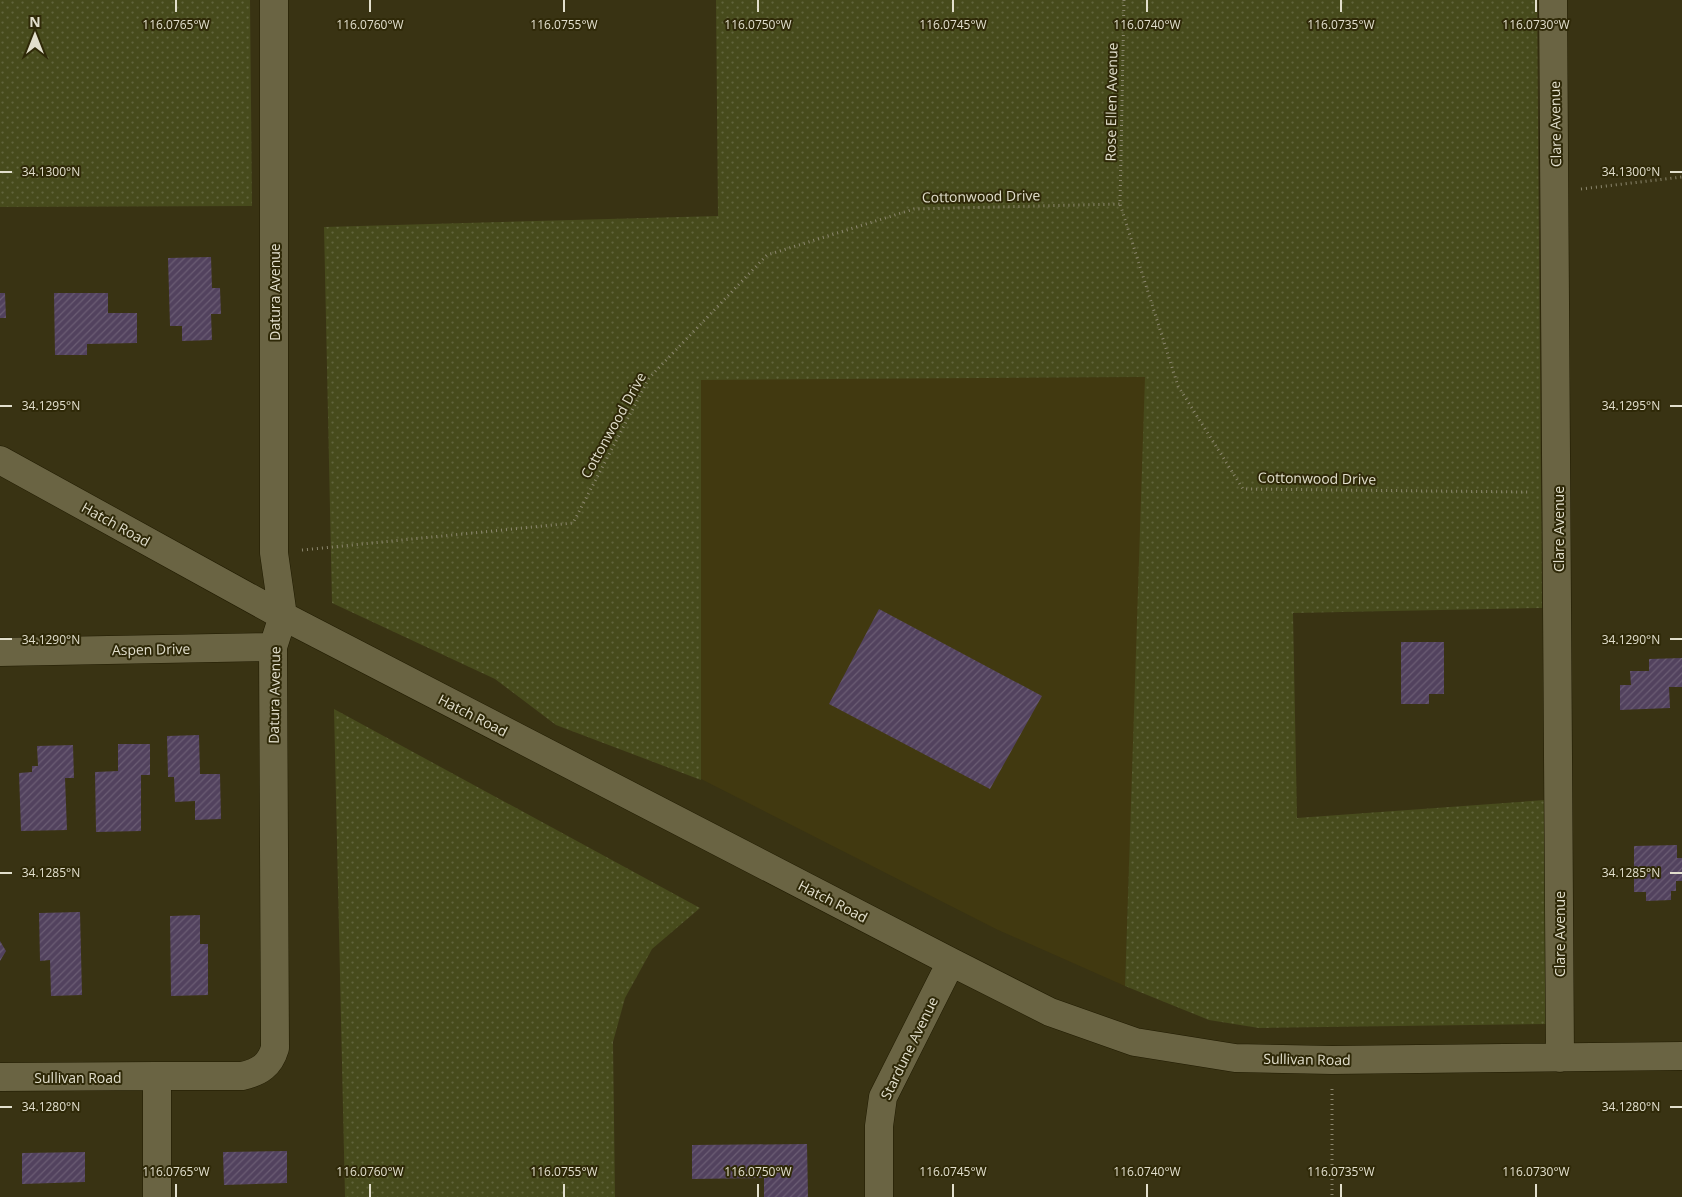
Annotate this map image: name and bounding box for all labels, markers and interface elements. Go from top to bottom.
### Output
north arrow [10,10,60,60]
text: N [29,12,41,31]
text: 116.0765°W [142,16,210,33]
text: 116.0760°W [336,16,404,33]
text: 116.0755°W [530,16,598,33]
text: 116.0750°W [724,16,792,33]
text: 116.0745°W [919,16,987,33]
text: 116.0740°W [1113,16,1181,33]
text: 116.0735°W [1307,16,1375,33]
text: 116.0730°W [1502,16,1570,33]
street label: Rose Ellen Avenue [1100,42,1122,162]
street label: Clare Avenue [1545,81,1565,167]
text: 34.1300°N [22,163,80,180]
text: 34.1300°N [1602,163,1660,180]
street label: Cottonwood Drive [922,185,1040,207]
street label: Datura Avenue [265,243,284,341]
street label: Cottonwood Drive [576,369,650,481]
text: 34.1295°N [22,397,80,414]
text: 34.1295°N [1602,397,1660,414]
street label: Cottonwood Drive [1258,467,1376,489]
street label: Clare Avenue [1549,486,1568,572]
street label: Hatch Road [78,497,154,551]
text: 34.1290°N [22,631,80,648]
text: 34.1290°N [1602,631,1660,648]
street label: Aspen Drive [112,639,191,659]
street label: Datura Avenue [264,646,284,744]
street label: Hatch Road [435,689,511,741]
text: 34.1285°N [22,864,80,881]
text: 34.1285°N [1602,864,1660,881]
street label: Hatch Road [795,875,871,927]
street label: Clare Avenue [1550,891,1569,977]
street label: Stardune Avenue [876,993,942,1103]
street label: Sullivan Road [1263,1049,1351,1069]
street label: Sullivan Road [34,1068,122,1087]
text: 34.1280°N [22,1098,80,1115]
text: 34.1280°N [1602,1098,1660,1115]
text: 116.0765°W [142,1163,210,1180]
text: 116.0760°W [336,1163,404,1180]
text: 116.0755°W [530,1163,598,1180]
text: 116.0750°W [724,1163,792,1180]
text: 116.0745°W [919,1163,987,1180]
text: 116.0740°W [1113,1163,1181,1180]
text: 116.0735°W [1307,1163,1375,1180]
text: 116.0730°W [1502,1163,1570,1180]

